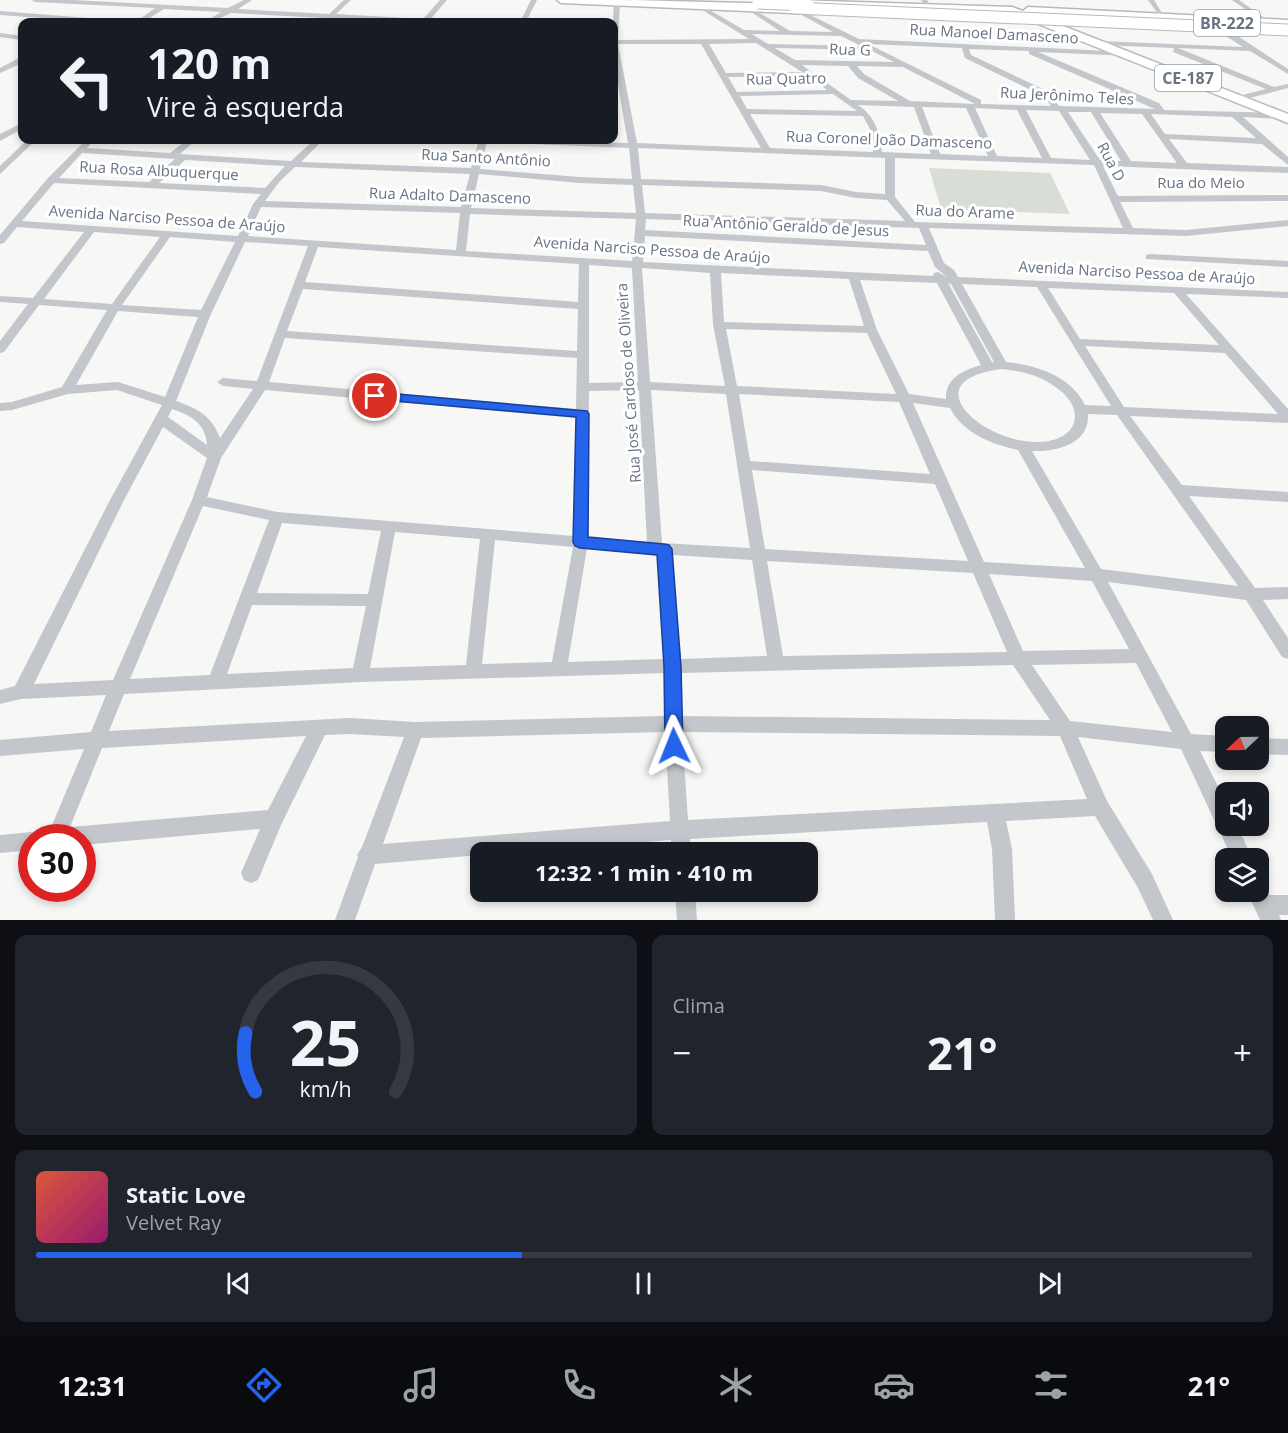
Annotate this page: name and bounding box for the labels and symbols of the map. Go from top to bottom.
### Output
road number: BR-222 [1194,10,1260,36]
street label: Rua Manoel Damasceno [909,19,1079,47]
street label: Rua G [829,38,871,60]
road number: CE-187 [1155,65,1221,91]
street label: Rua Quatro [746,67,826,89]
street label: Rua Jerônimo Teles [1000,82,1135,108]
street label: Rua Coronel João Damasceno [786,125,993,153]
street label: Rua D [1093,138,1130,185]
street label: Rua Santo Antônio [421,144,551,170]
street label: Rua Rosa Albuquerque [79,156,239,184]
street label: Rua do Meio [1157,172,1245,192]
street label: Rua Adalto Damasceno [369,182,531,208]
street label: Rua do Arame [915,199,1015,223]
street label: Avenida Narciso Pessoa de Araújo [48,200,286,236]
street label: Rua Antônio Geraldo de Jesus [682,210,890,240]
street label: Avenida Narciso Pessoa de Araújo [533,231,771,267]
street label: Avenida Narciso Pessoa de Araújo [1018,256,1256,288]
street label: Rua José Cardoso de Oliveira [611,282,645,484]
pin [349,370,400,421]
position arrow [642,714,706,778]
north arrow [1215,716,1269,770]
speed limit sign: 30 [18,824,96,902]

